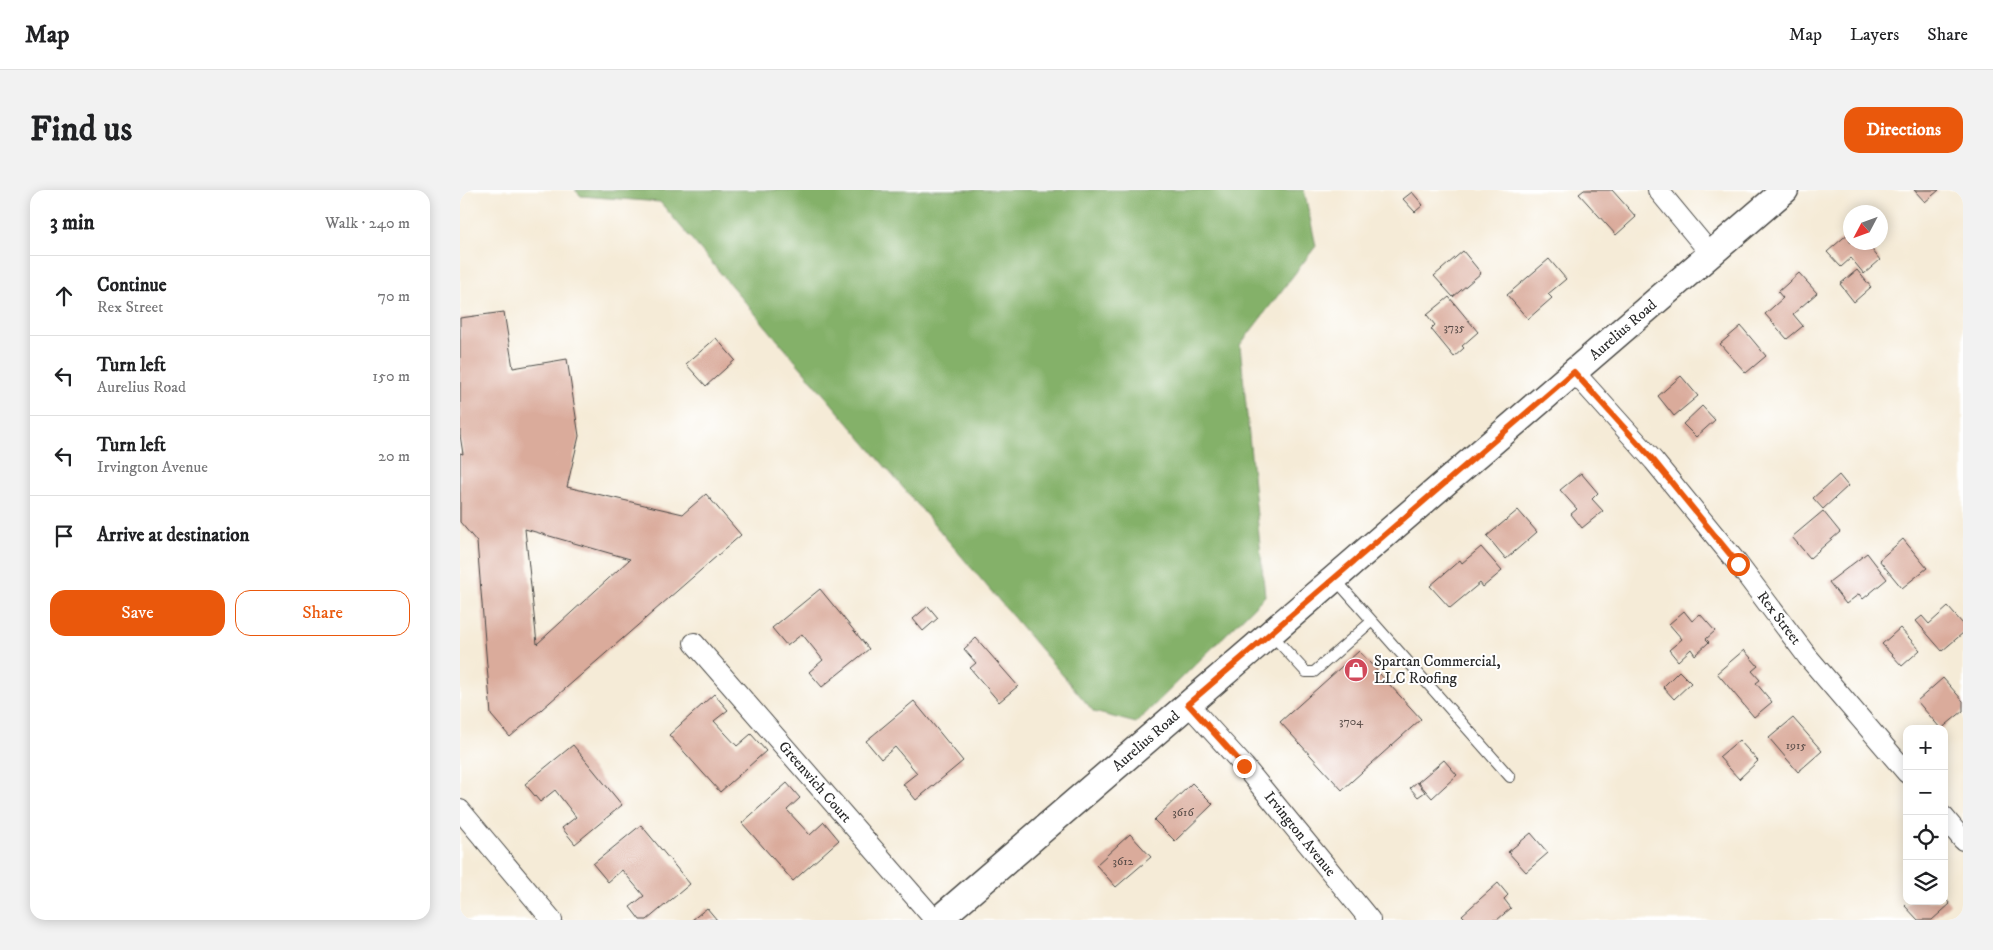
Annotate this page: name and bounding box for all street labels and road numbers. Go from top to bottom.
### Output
street label: Aurelius Road [1585,295,1661,365]
street label: Rex Street [1753,587,1805,649]
street label: Aurelius Road [1108,706,1184,776]
street label: Greenwich Court [774,737,856,827]
street label: Irvington Avenue [1260,788,1340,880]

